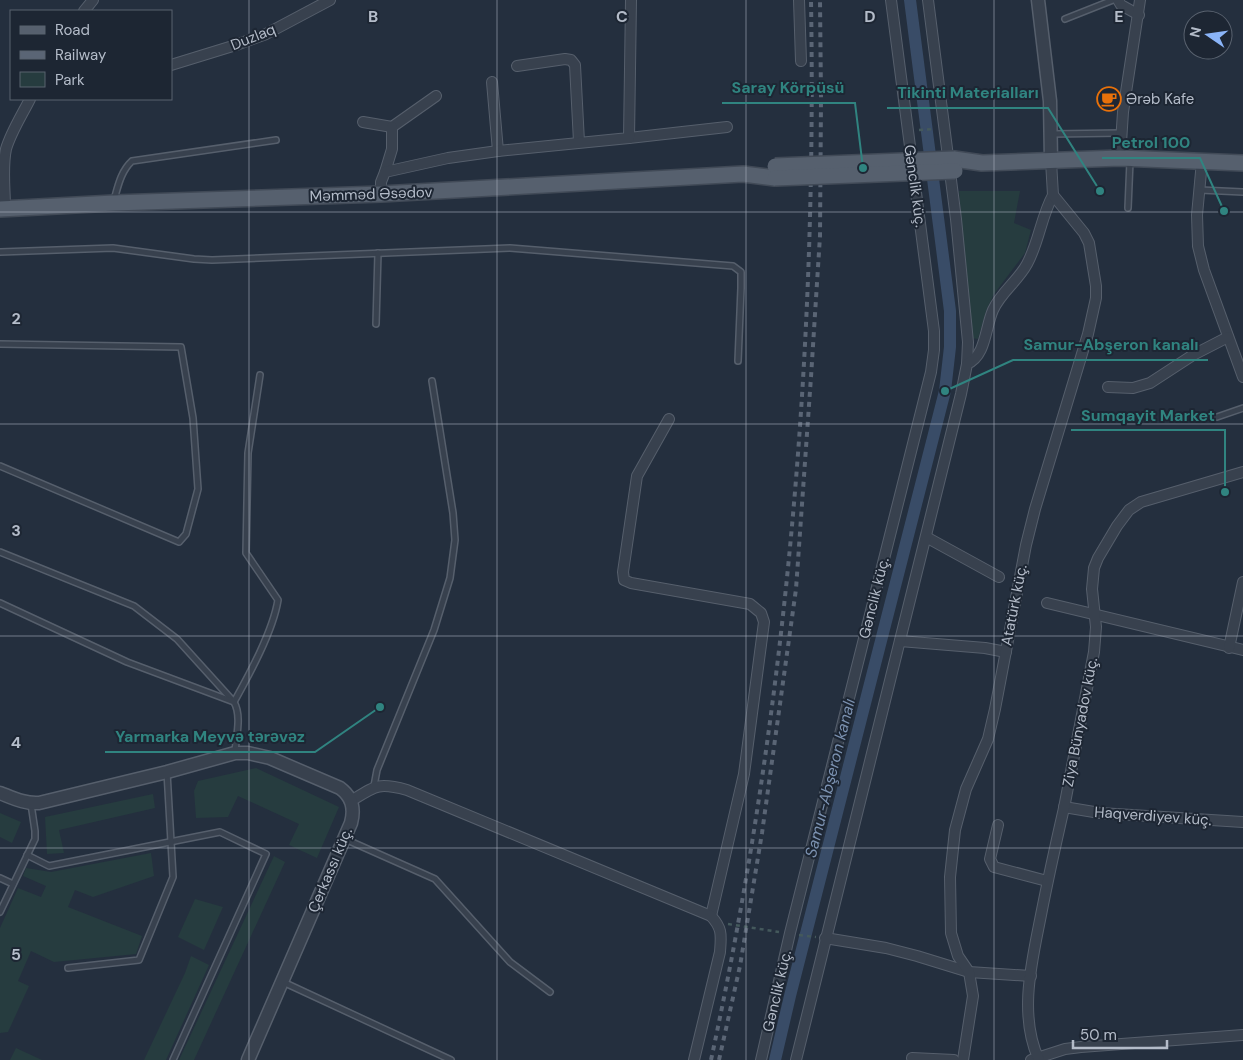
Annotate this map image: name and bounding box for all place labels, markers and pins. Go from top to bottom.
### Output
callout: Saray Körpüsü [722,72,855,103]
callout: Tikinti Materialları [887,77,1048,108]
cafe icon: Ərəb Kafe [1096,86,1122,112]
place label: Ərəb Kafe [1126,89,1194,109]
callout: Petrol 100 [1102,127,1200,158]
callout: Samur-Abşeron kanalı [1013,329,1208,360]
callout: Sumqayit Market [1071,399,1225,430]
callout: Yarmarka Meyvә tәrәvәz [105,721,315,752]

